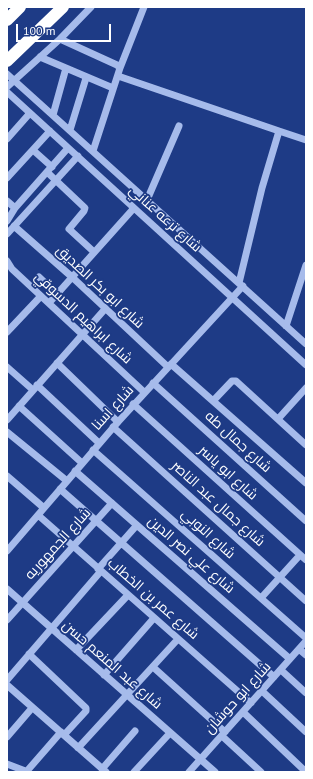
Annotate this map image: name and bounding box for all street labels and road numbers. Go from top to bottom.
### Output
street label: شارع ترعه عناني [125,182,205,256]
street label: شارع ابو بكر الصديق [52,242,148,332]
street label: شارع ابراهيم الدسوقي [31,268,135,368]
street label: شارع اسنا [89,382,137,434]
street label: شارع جمال طه [201,408,275,476]
street label: شارع ابو ياسر [195,442,261,504]
street label: شارع جمال عبد الناصر [168,458,268,550]
street label: شارع الجمهوريه [22,505,94,583]
street label: شارع النوبي [178,505,238,563]
street label: شارع علي نصر الدين [144,513,238,597]
street label: شارع عمر بن الخطاب [104,555,202,643]
street label: شارع عبد المنعم حسن [59,617,165,713]
street label: شارع ابو حوشان [201,659,275,737]

